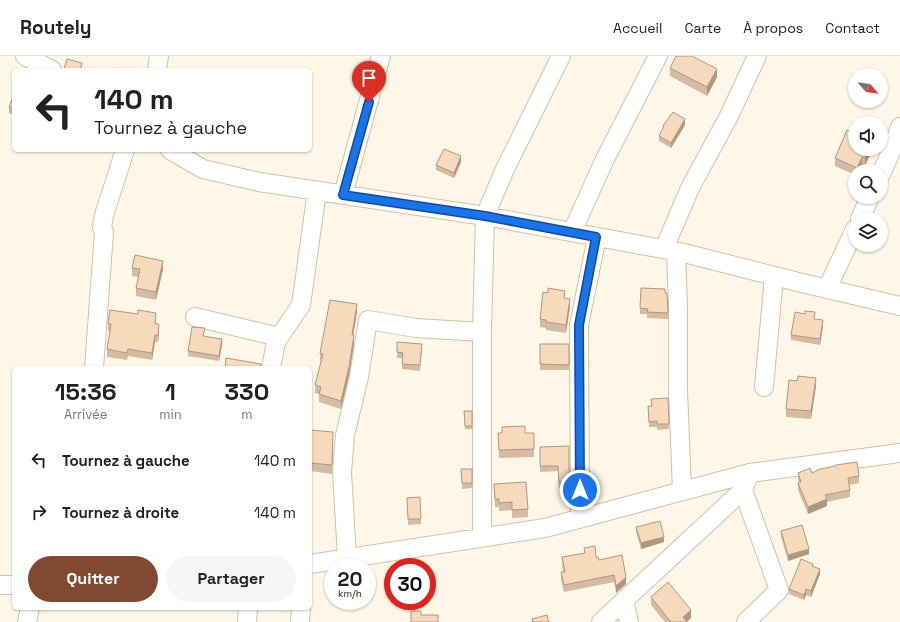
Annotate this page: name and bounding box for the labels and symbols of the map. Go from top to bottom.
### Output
pin [352,61,386,102]
north arrow [848,68,888,108]
position arrow [559,469,601,511]
speed limit sign: 30 [384,558,436,610]

